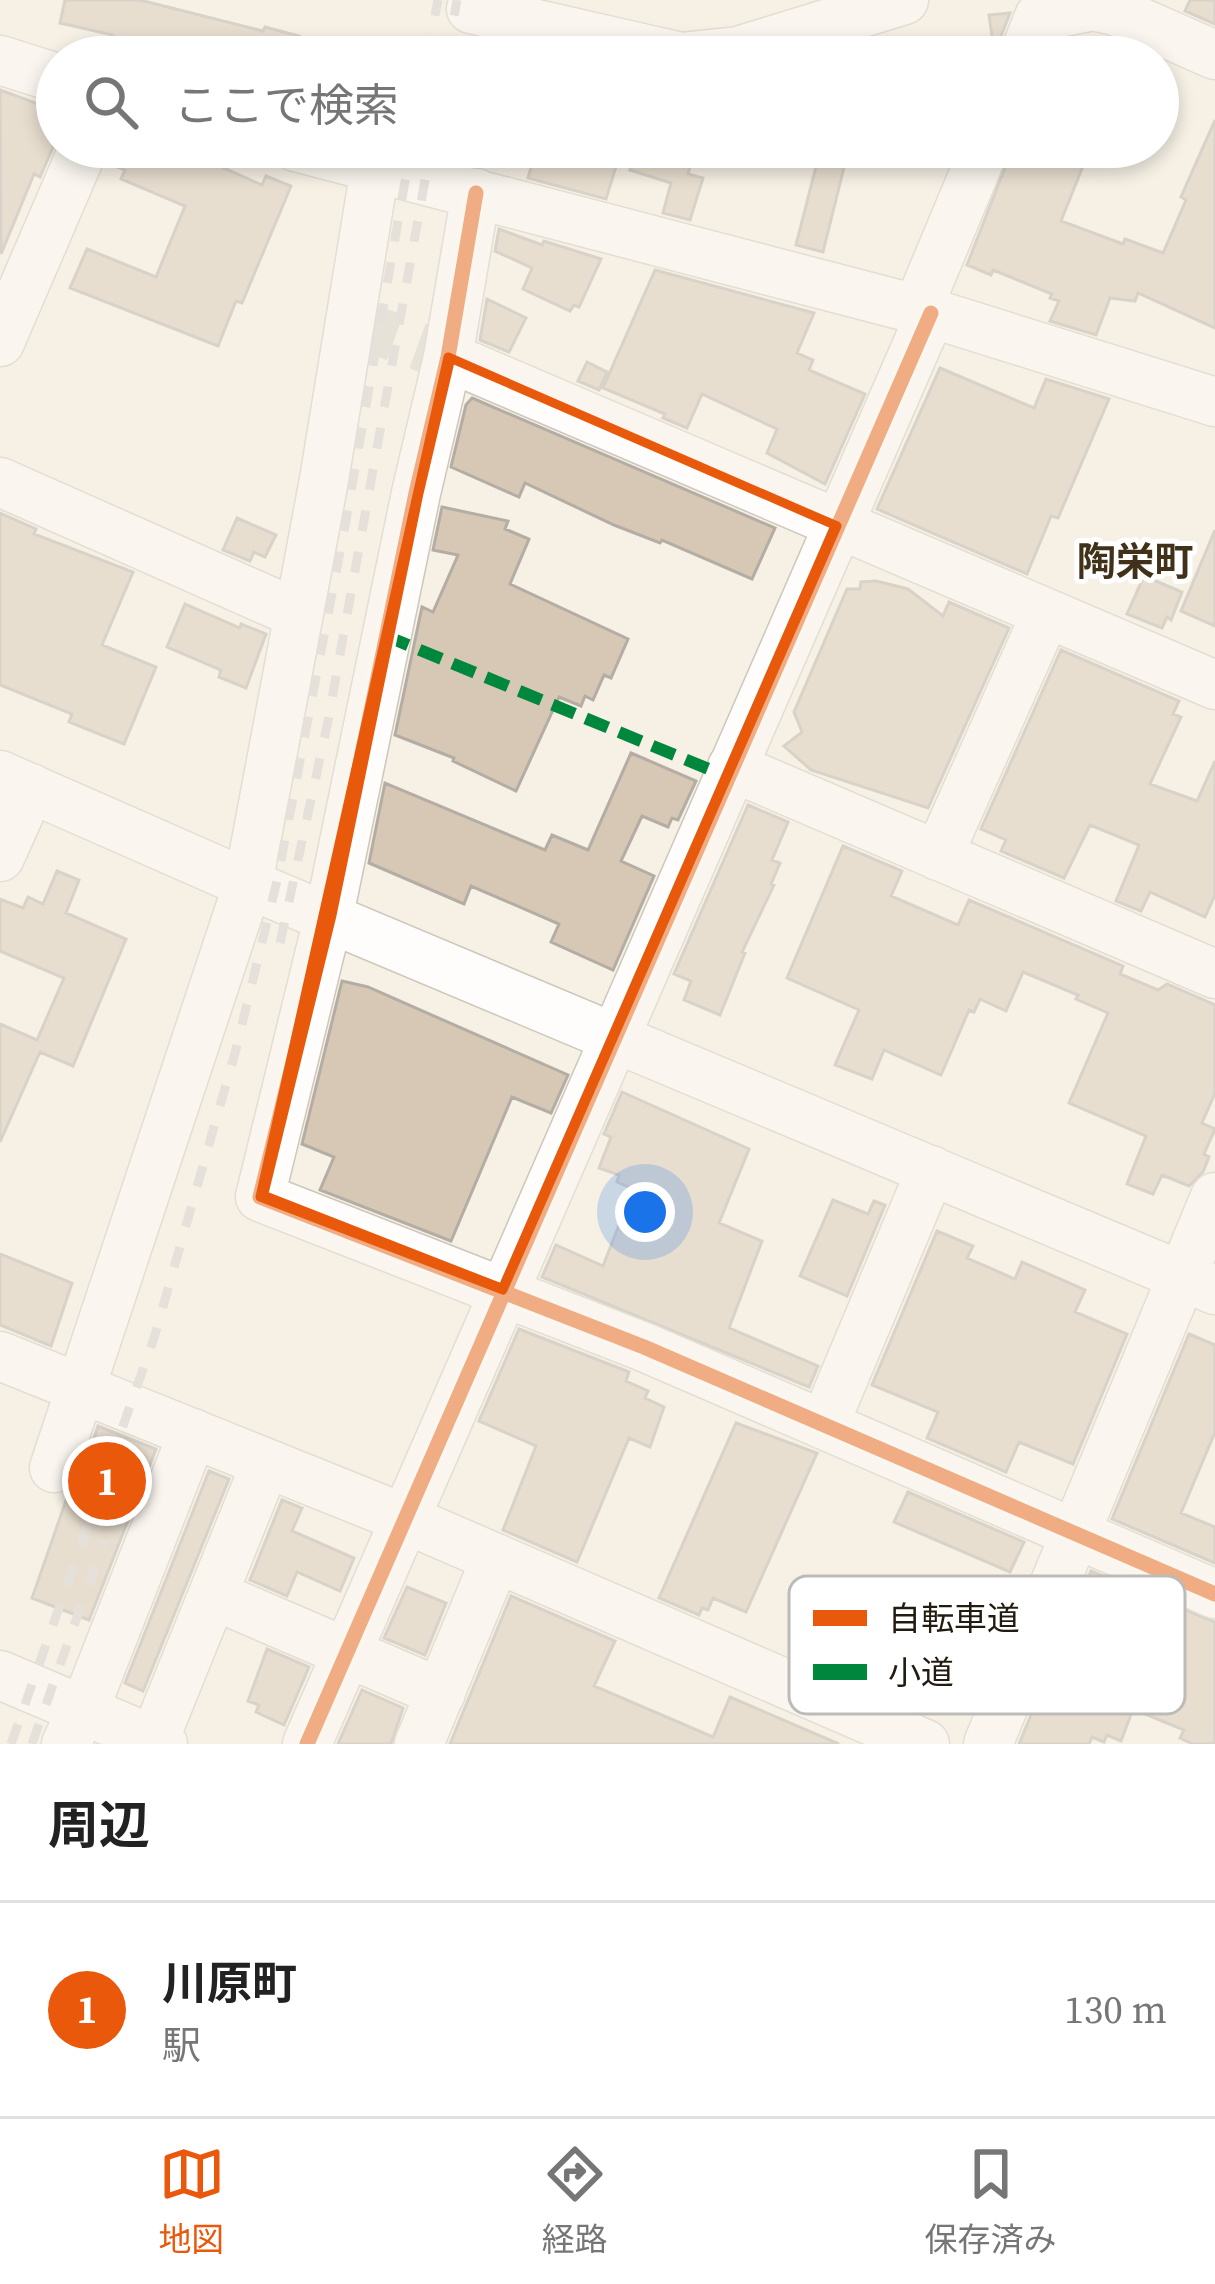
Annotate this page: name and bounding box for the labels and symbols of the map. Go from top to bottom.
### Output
district label: 陶栄町 [1076,535,1194,588]
your location [615,1182,675,1242]
pin: 1 [68,1436,146,1526]
legend [789,1576,1185,1714]
text: 自転車道 [888,1596,1020,1641]
text: 小道 [888,1650,954,1695]

